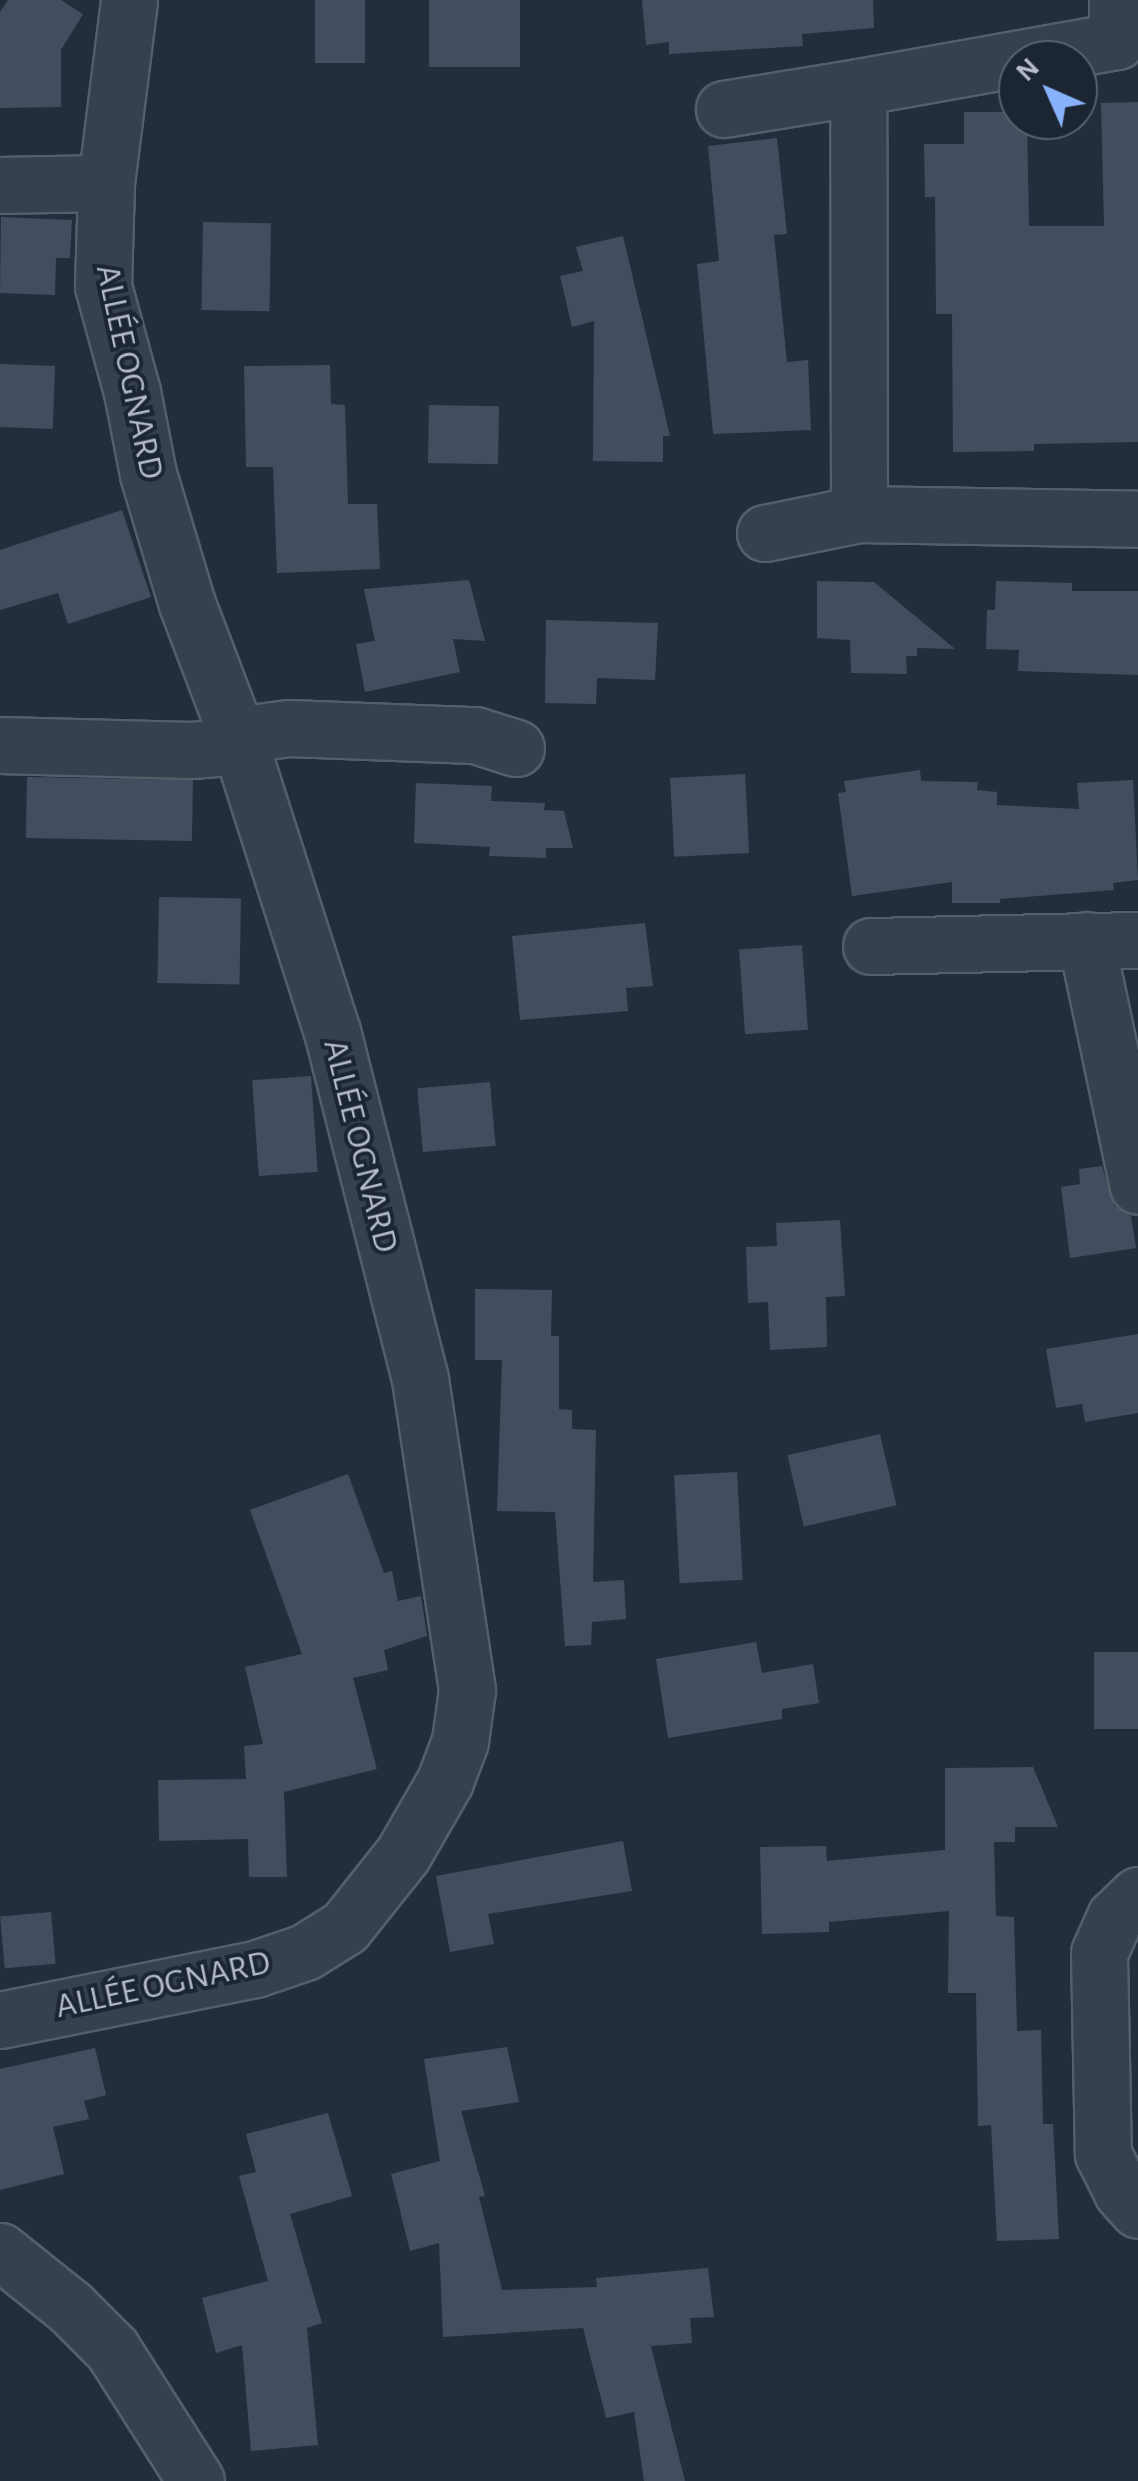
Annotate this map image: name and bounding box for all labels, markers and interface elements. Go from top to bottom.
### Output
north arrow [998,40,1098,140]
text: N [1011,53,1045,87]
street label: ALLÉE OGNARD [86,261,172,483]
street label: ALLÉE OGNARD [313,1035,407,1257]
street label: ALLÉE OGNARD [52,1942,274,2028]

